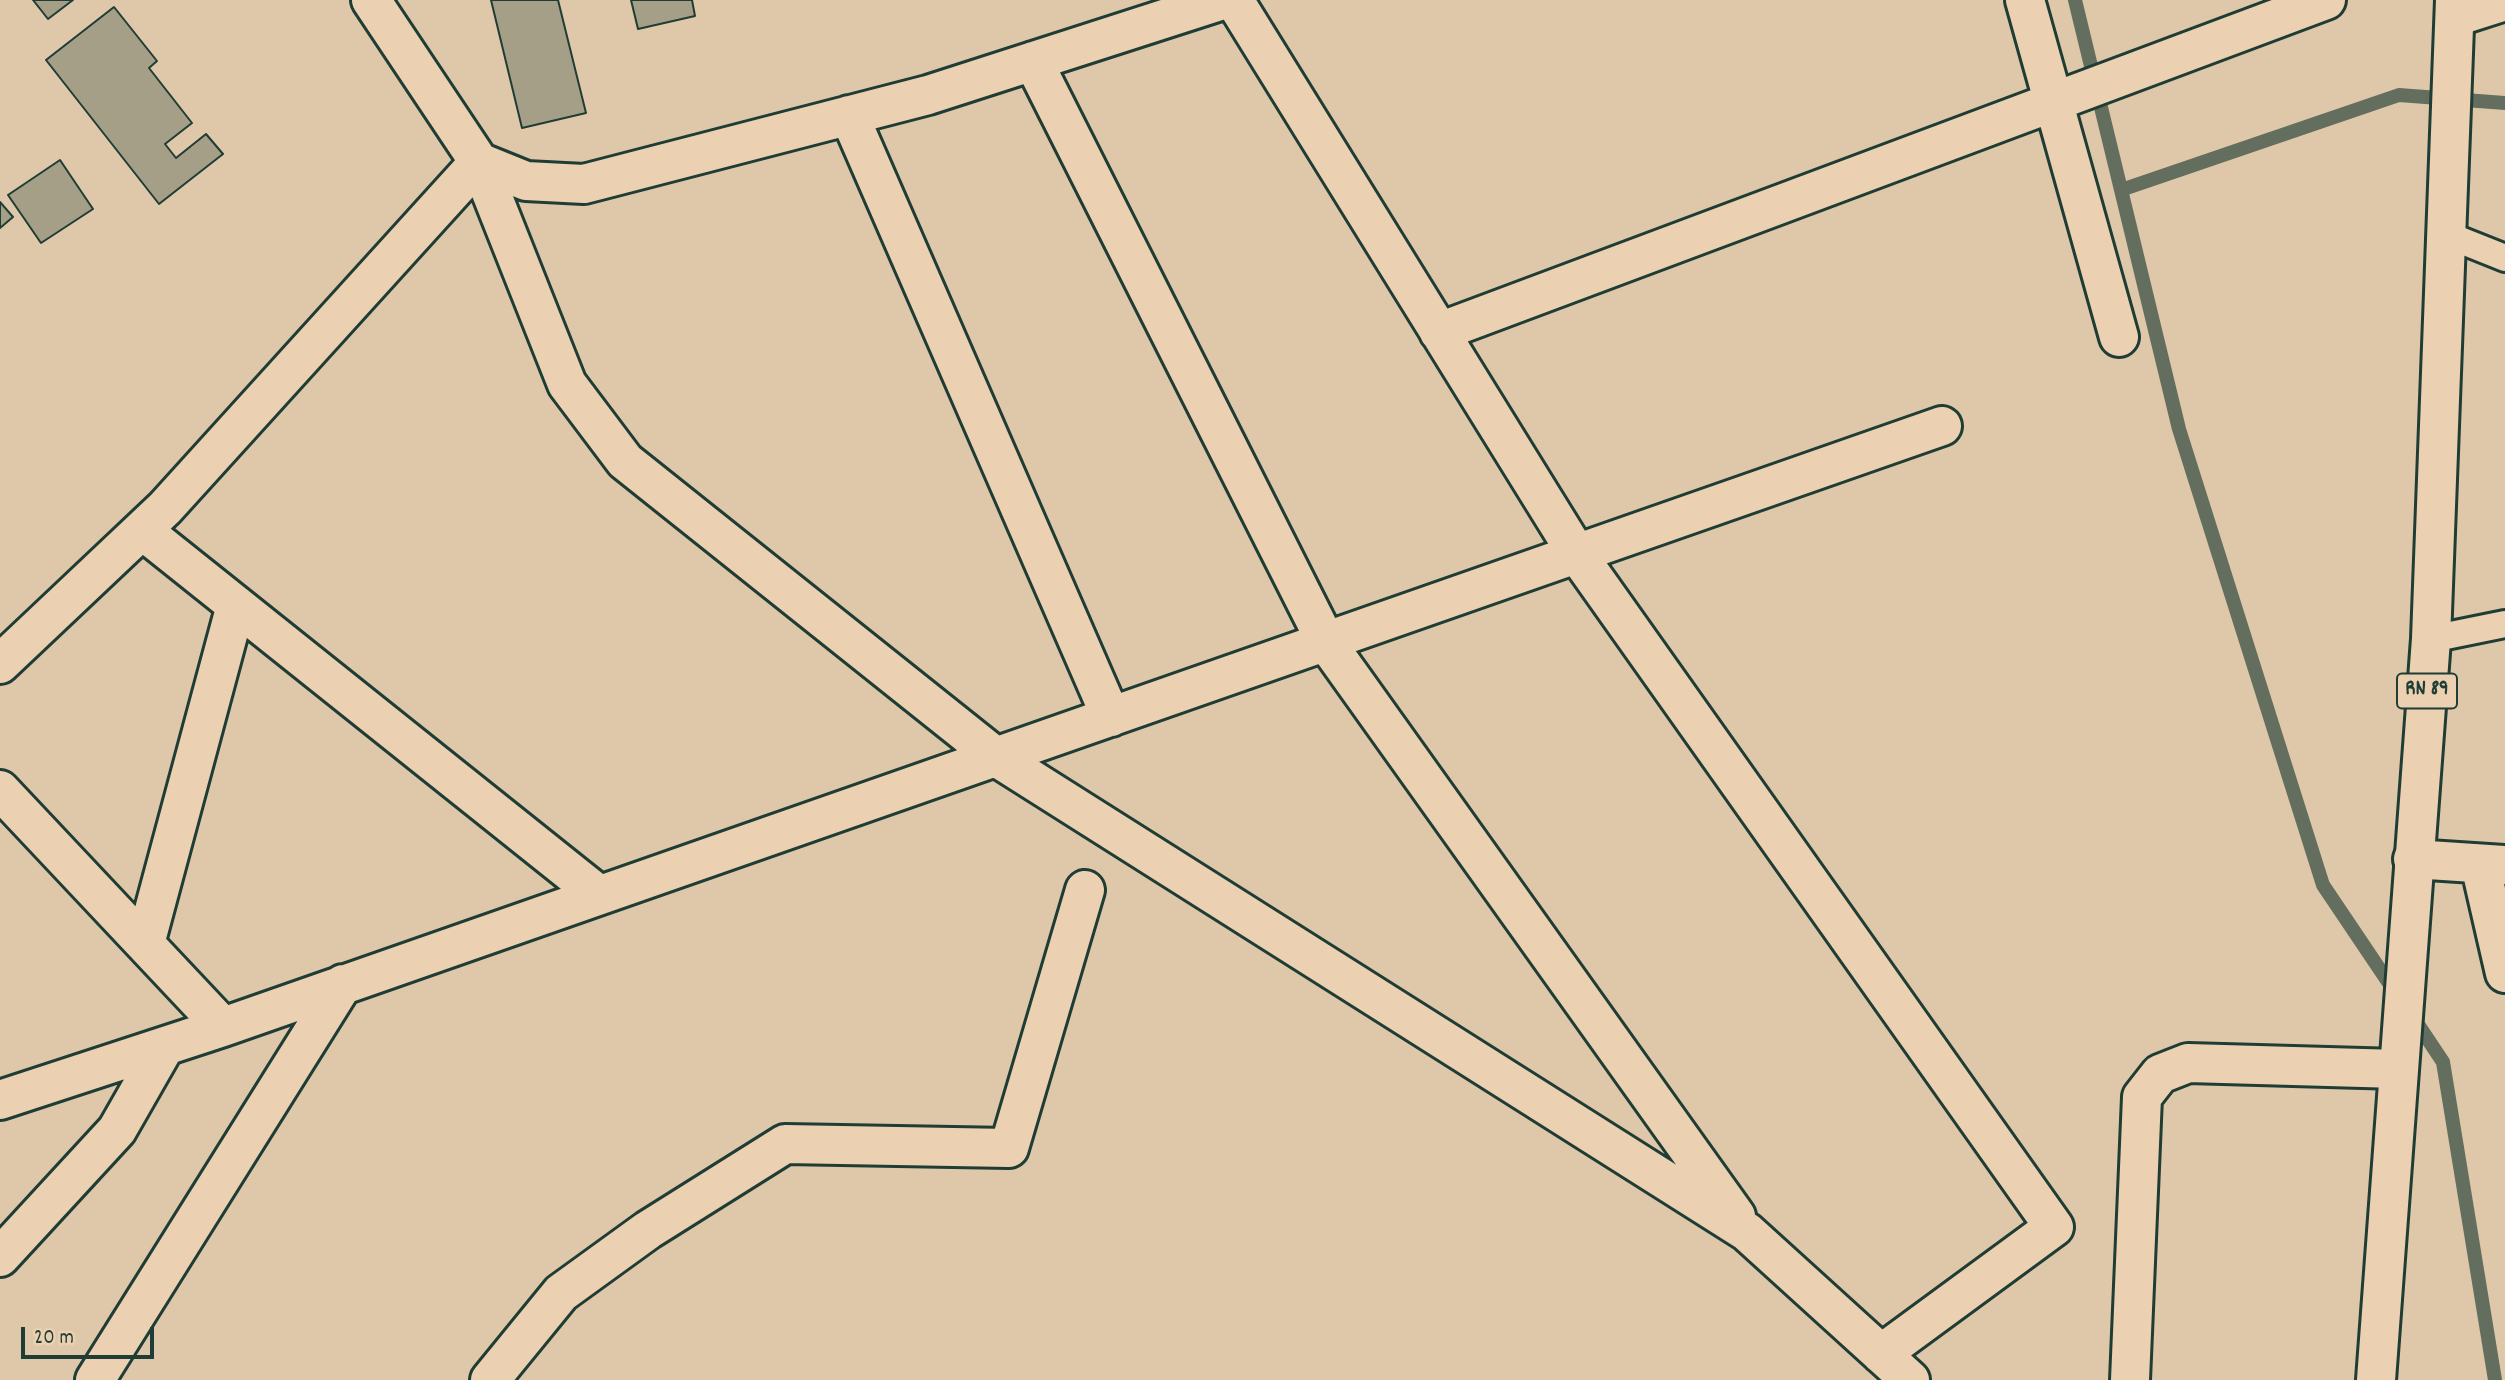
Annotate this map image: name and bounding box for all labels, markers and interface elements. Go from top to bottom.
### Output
road number: RN 89 [2397,674,2457,708]
scale bar [24,1314,158,1358]
text: 20 m [34,1324,74,1354]

